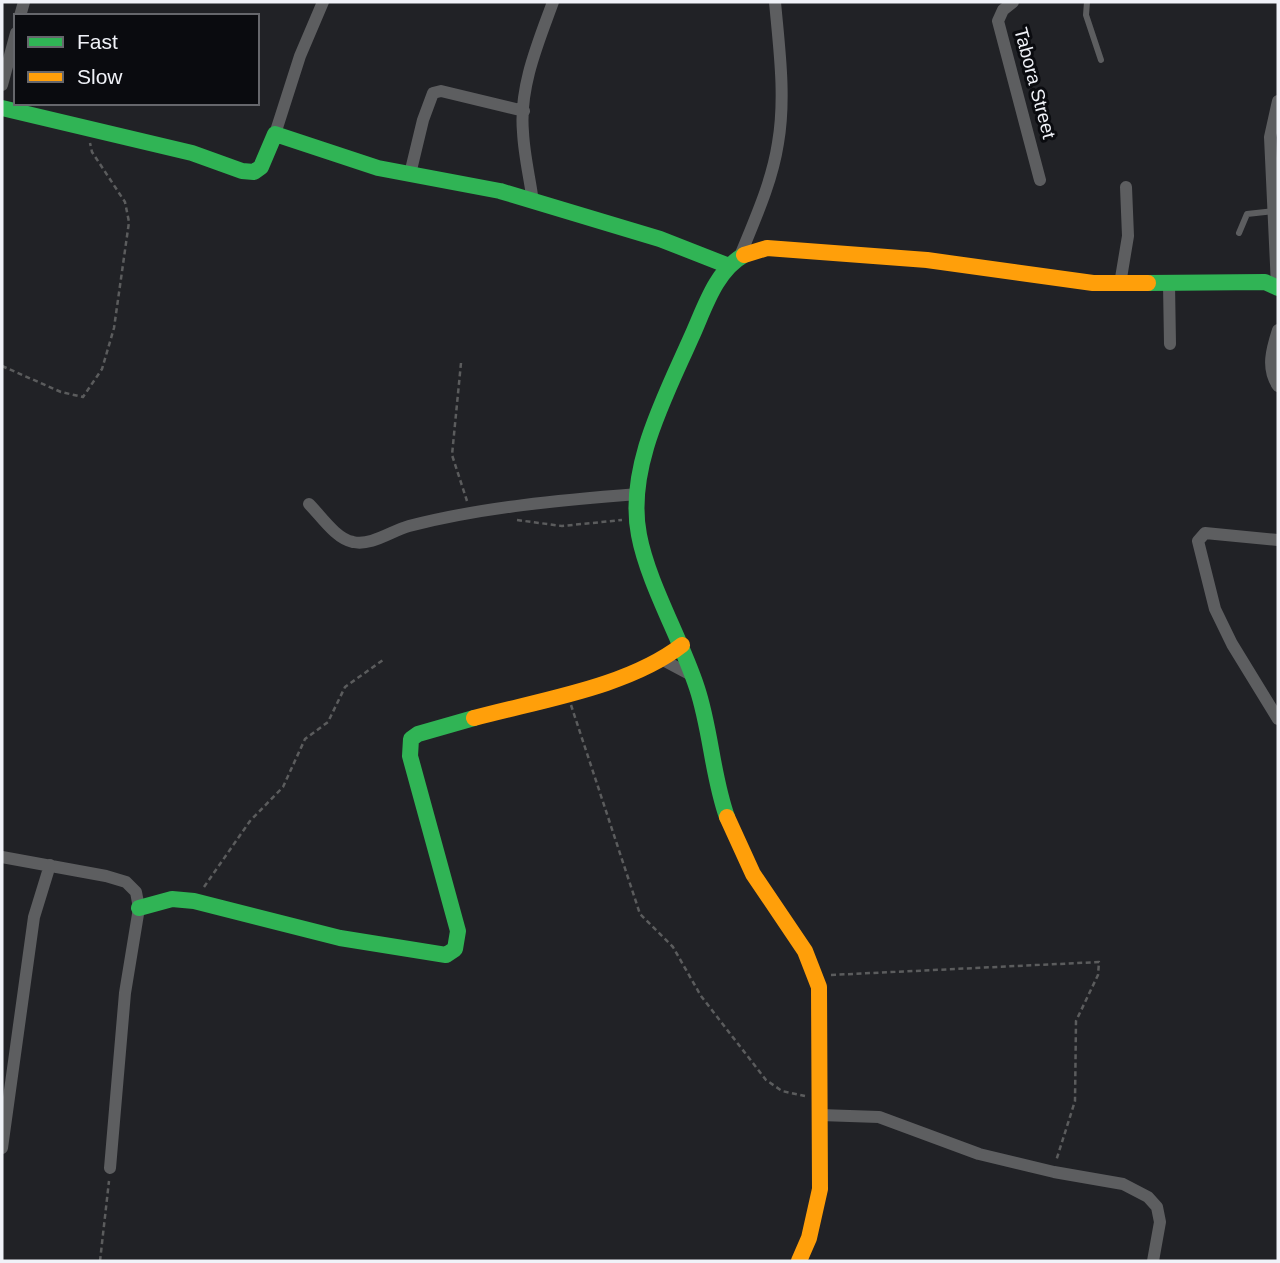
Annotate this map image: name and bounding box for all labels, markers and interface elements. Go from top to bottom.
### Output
legend [14,14,259,105]
street label: Tabora Street [1010,25,1060,141]
text: Fast [77,30,118,53]
text: Slow [77,65,123,88]

